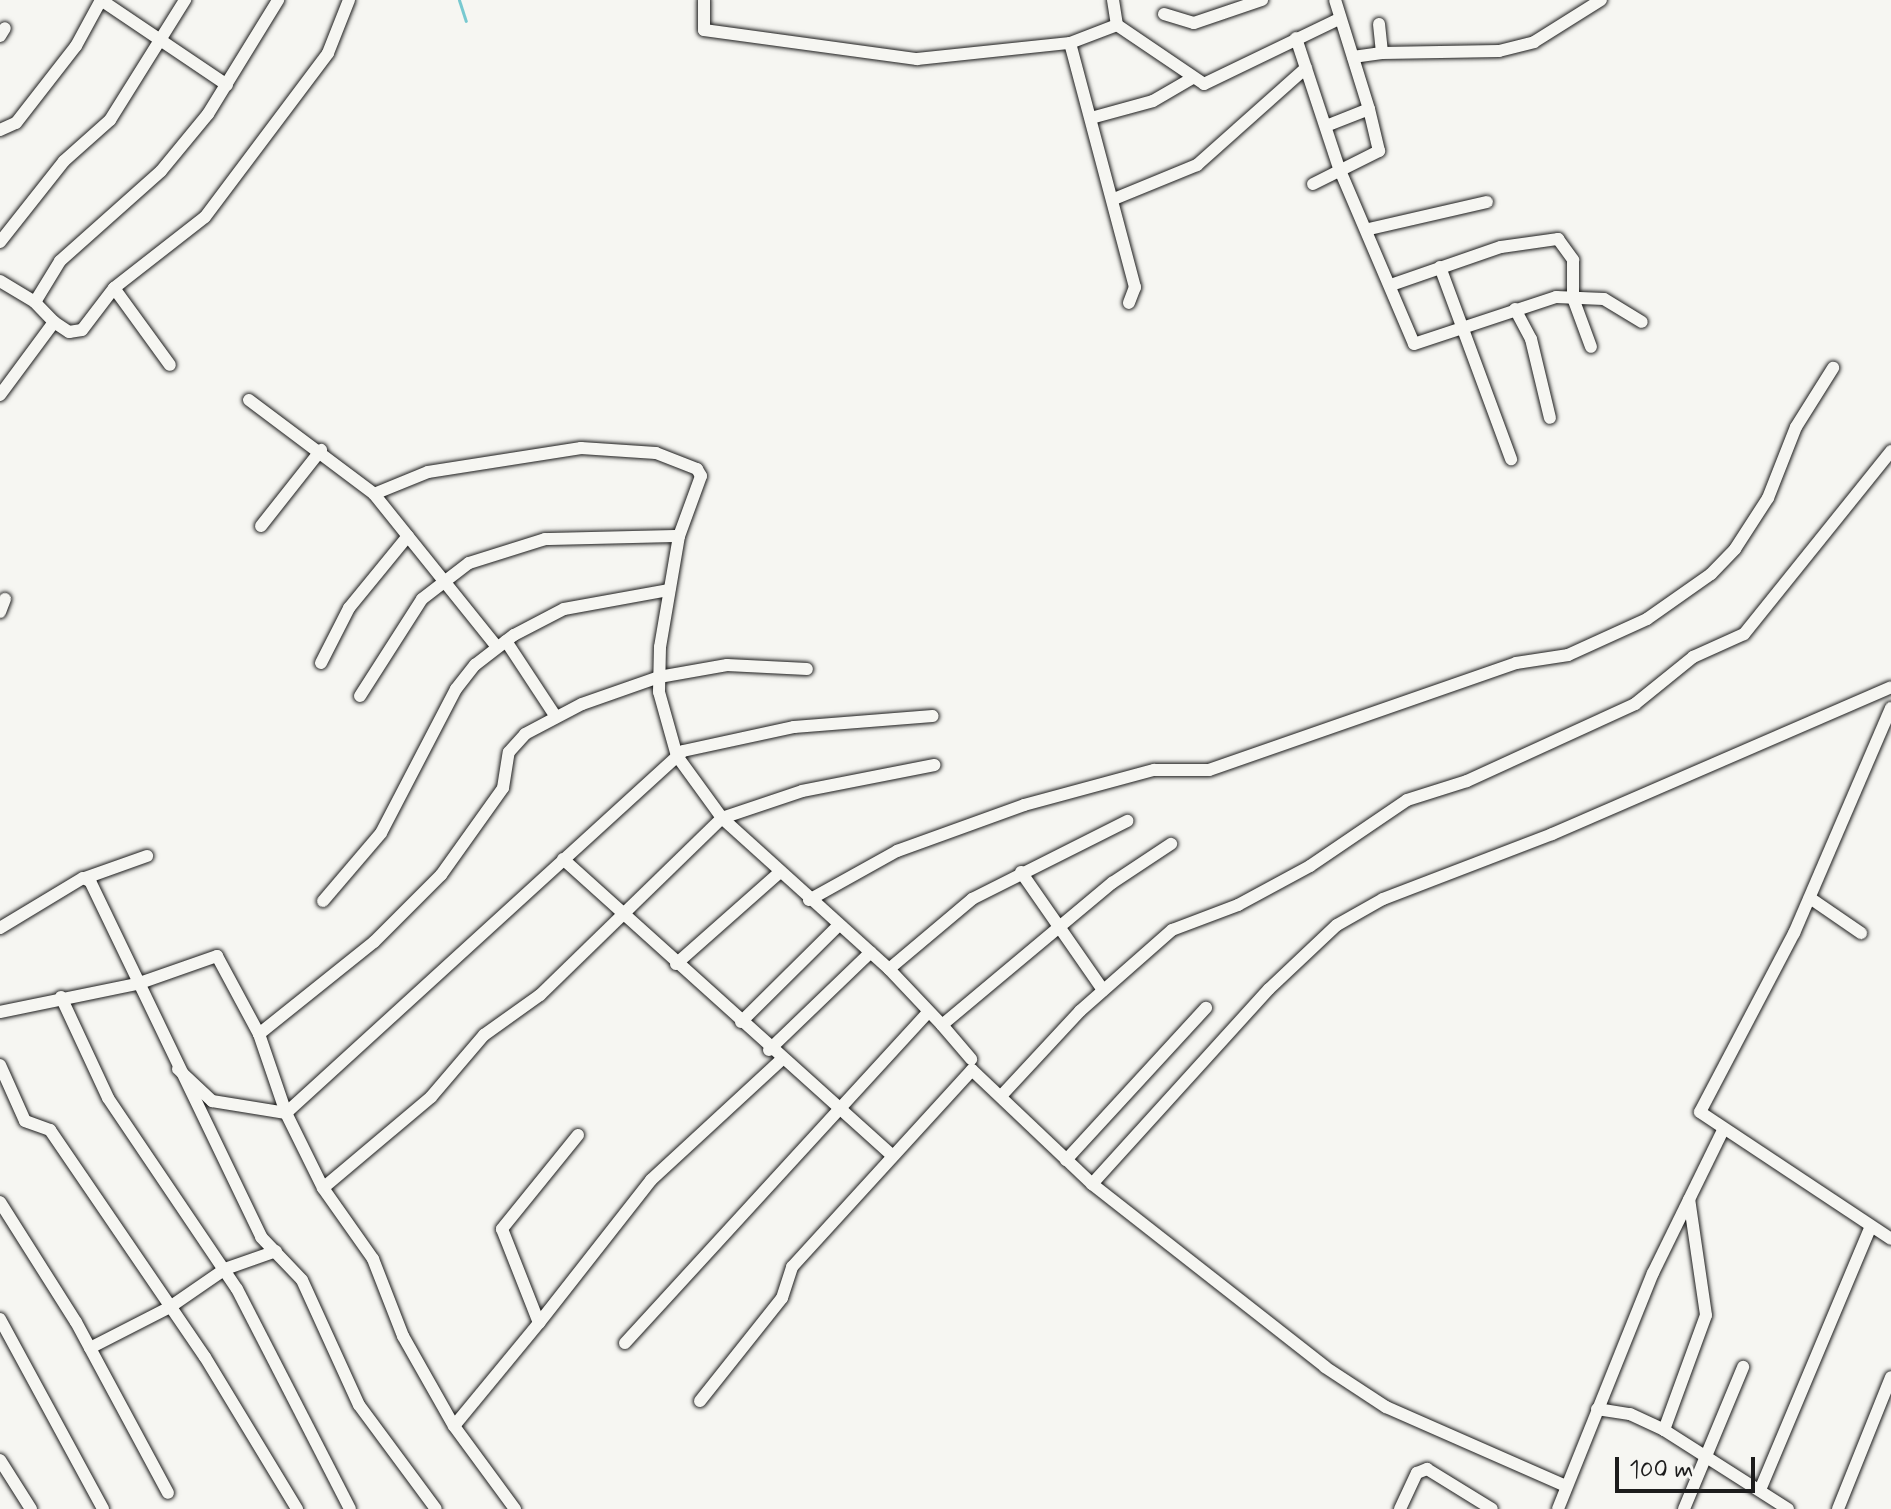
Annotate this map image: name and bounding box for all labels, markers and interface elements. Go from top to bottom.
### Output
scale bar [1619,1441,1759,1491]
text: 100 m [1629,1455,1693,1486]

